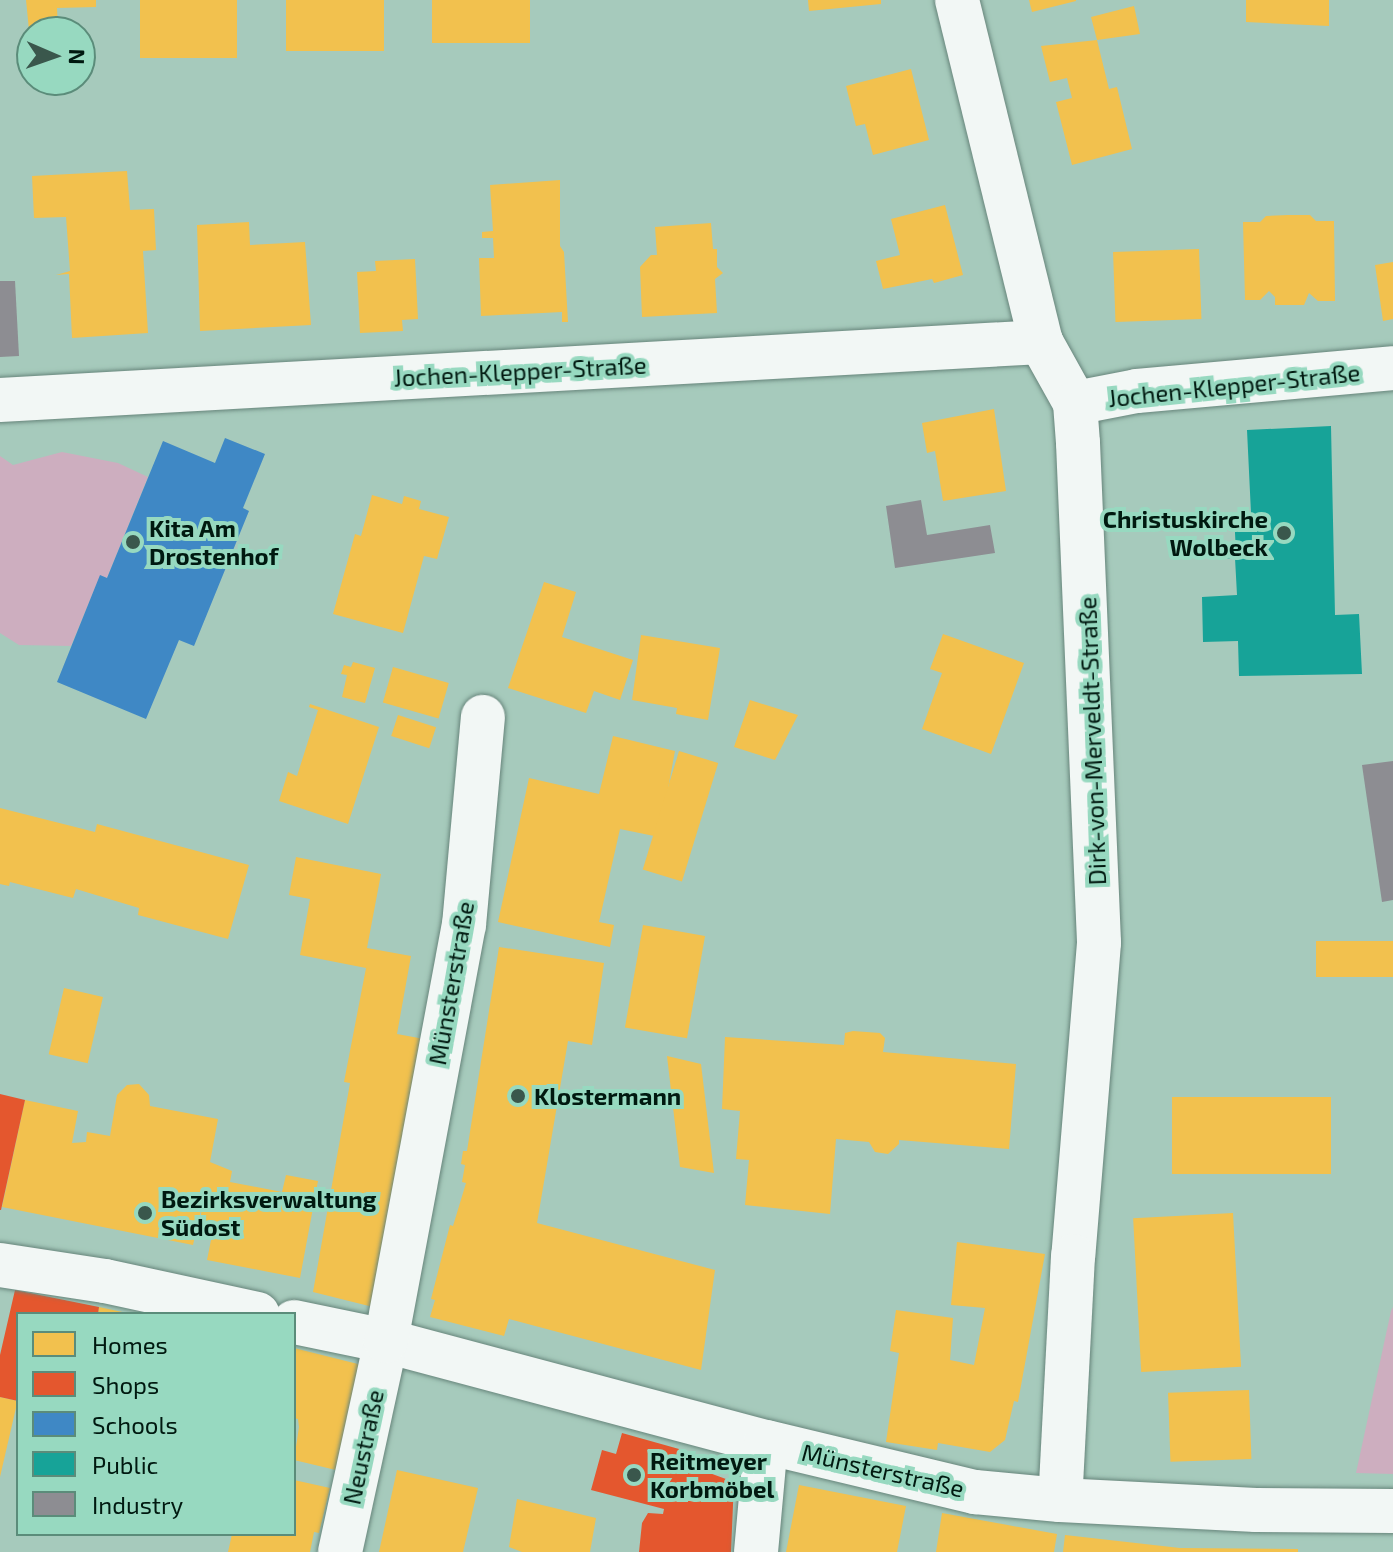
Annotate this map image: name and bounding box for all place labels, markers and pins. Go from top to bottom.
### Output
place label: Christuskirche Wolbeck [1103,505,1268,561]
place label: Kita Am Drostenhof [149,514,278,570]
marker: Christuskirche Wolbeck [1275,524,1293,542]
marker: Kita Am Drostenhof [124,533,142,551]
place label: Klostermann [534,1082,681,1110]
marker: Klostermann [509,1087,527,1105]
place label: Bezirksverwaltung Südost [161,1185,377,1241]
marker: Bezirksverwaltung Südost [136,1204,154,1222]
place label: Reitmeyer Korbmöbel [650,1447,774,1503]
marker: Reitmeyer Korbmöbel [625,1466,643,1484]

